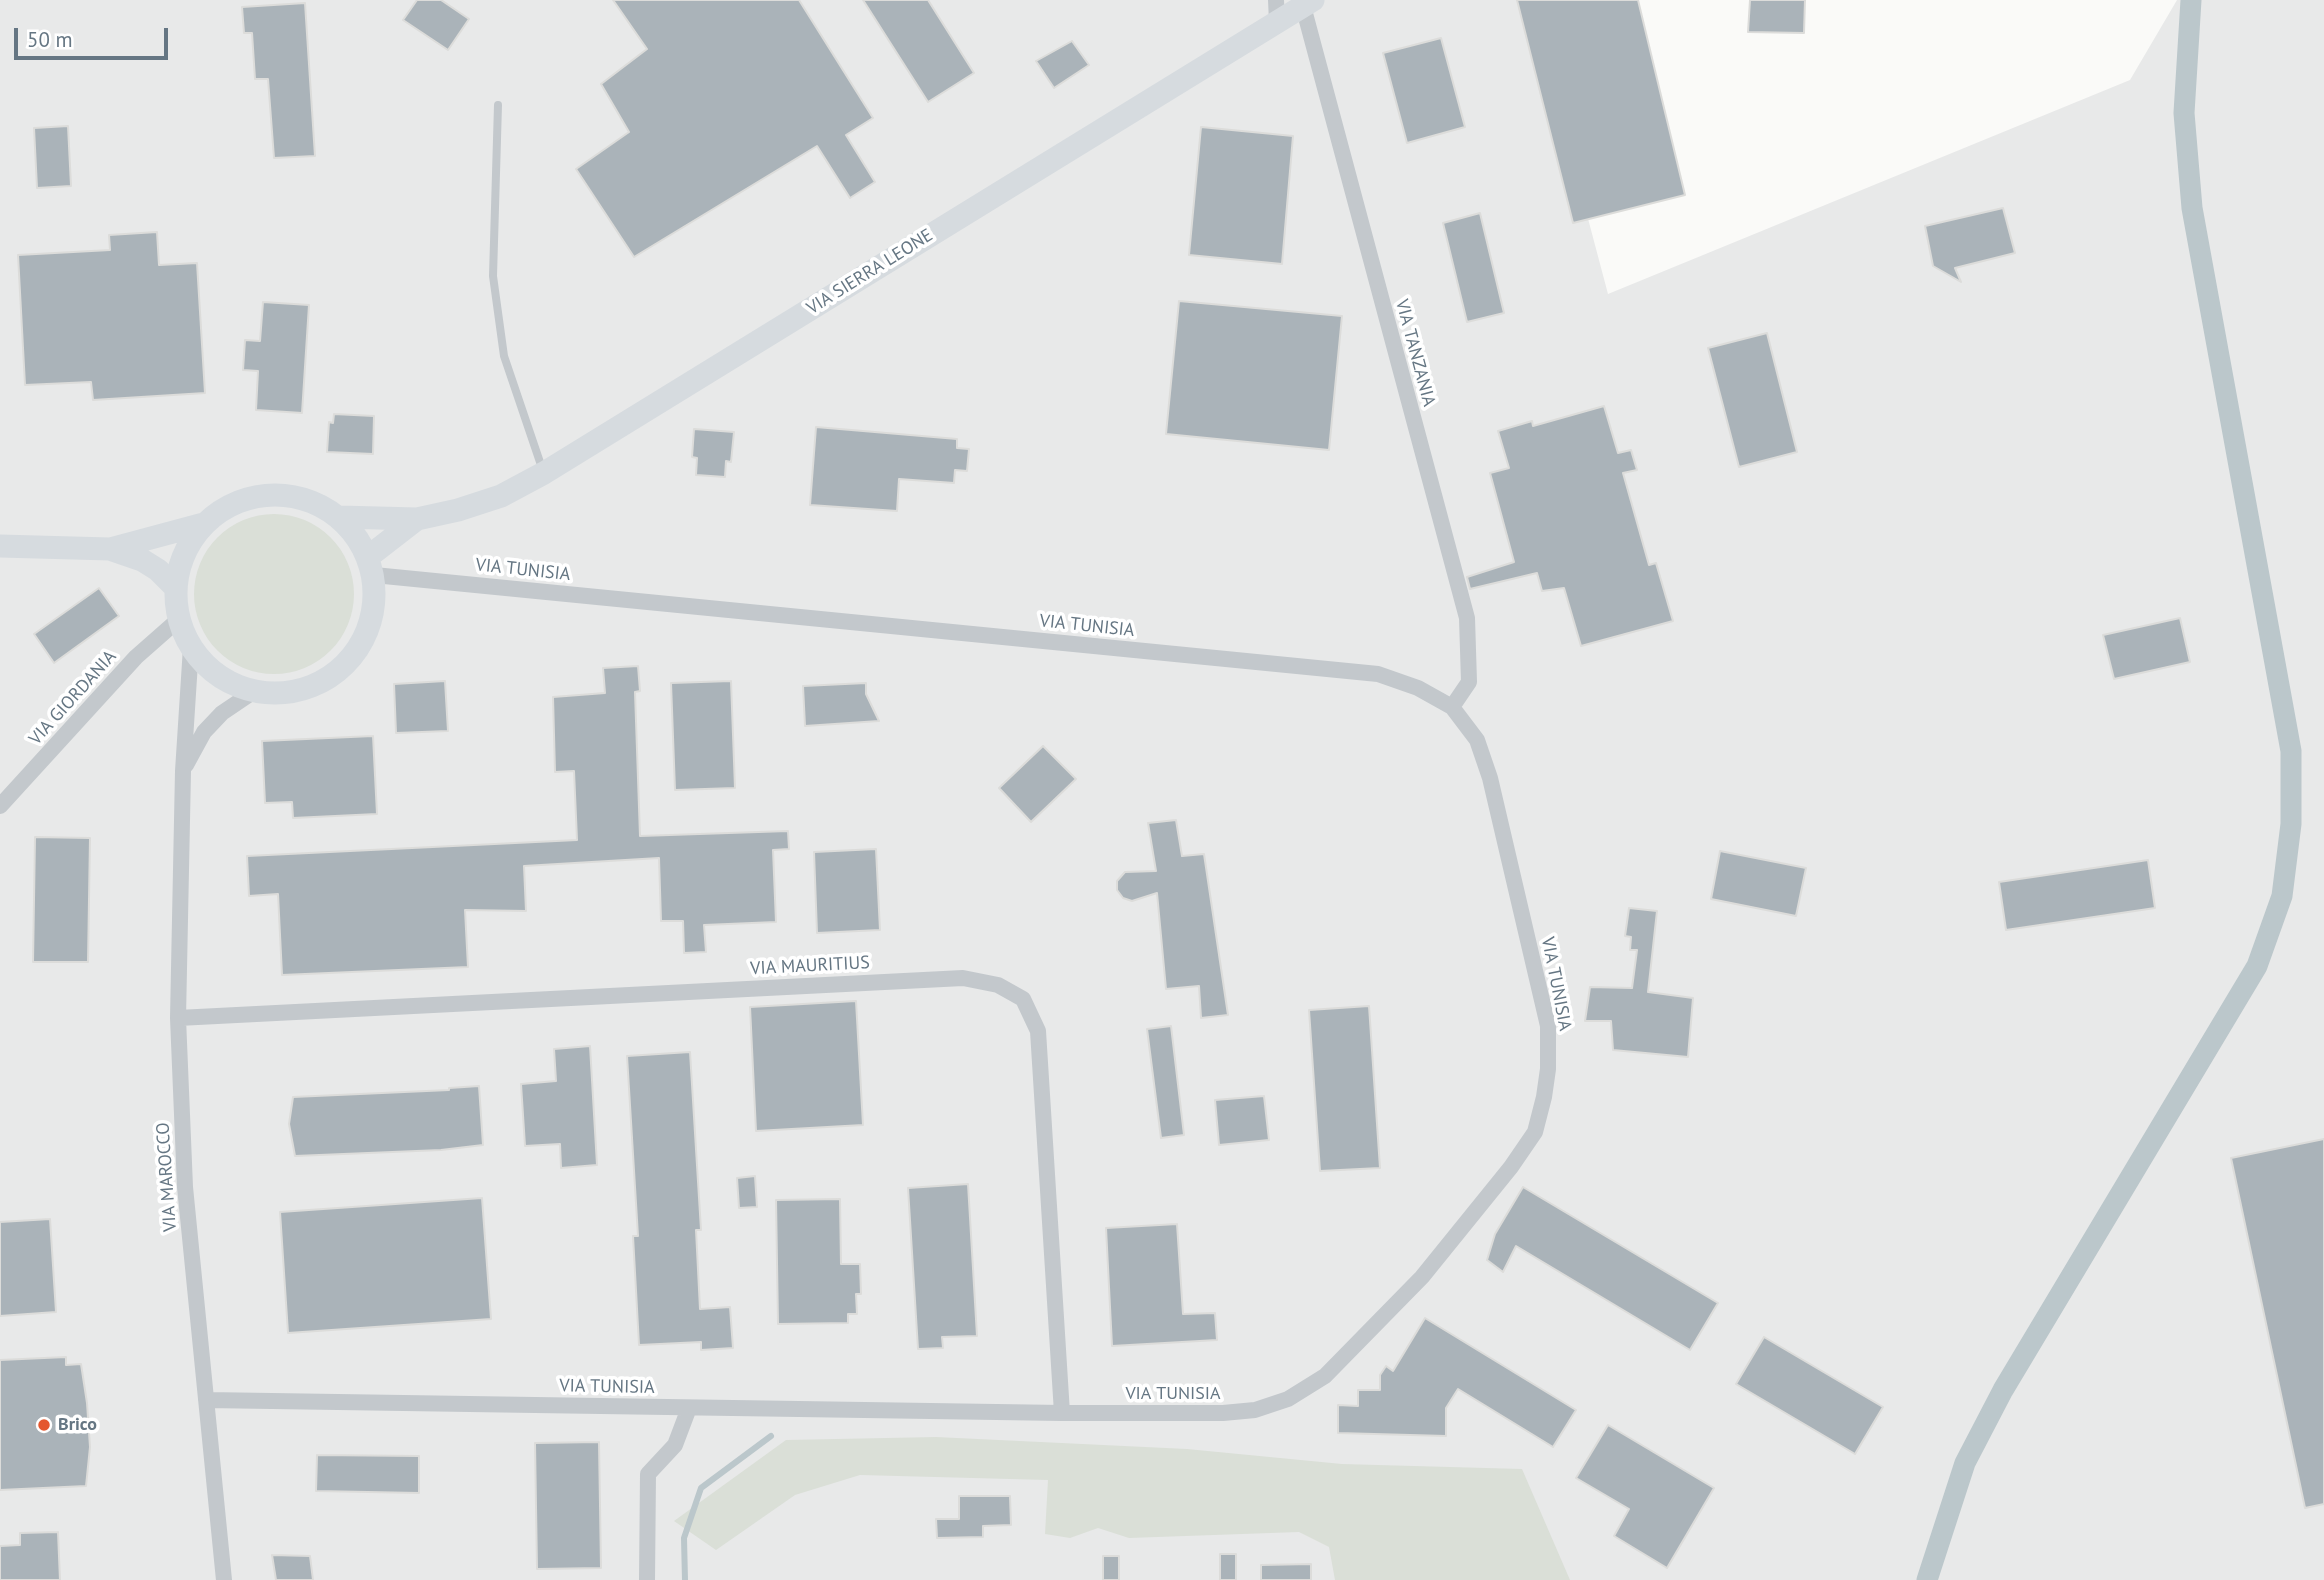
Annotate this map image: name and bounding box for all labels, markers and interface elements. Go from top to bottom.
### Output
scale bar [18,14,172,58]
text: 50 m [27,26,73,53]
street label: VIA SIERRA LEONE [803,225,937,319]
street label: VIA TANZANIA [1390,297,1440,409]
street label: VIA TUNISIA [475,554,571,586]
street label: VIA TUNISIA [1039,610,1135,642]
street label: VIA GIORDANIA [25,646,121,750]
street label: VIA TUNISIA [1536,935,1576,1033]
street label: VIA MAURITIUS [750,952,870,980]
street label: VIA MAROCCO [152,1122,182,1232]
street label: VIA TUNISIA [559,1375,655,1399]
street label: VIA TUNISIA [1125,1383,1221,1405]
place label: Brico [58,1414,97,1436]
marker: Brico [36,1417,52,1433]

